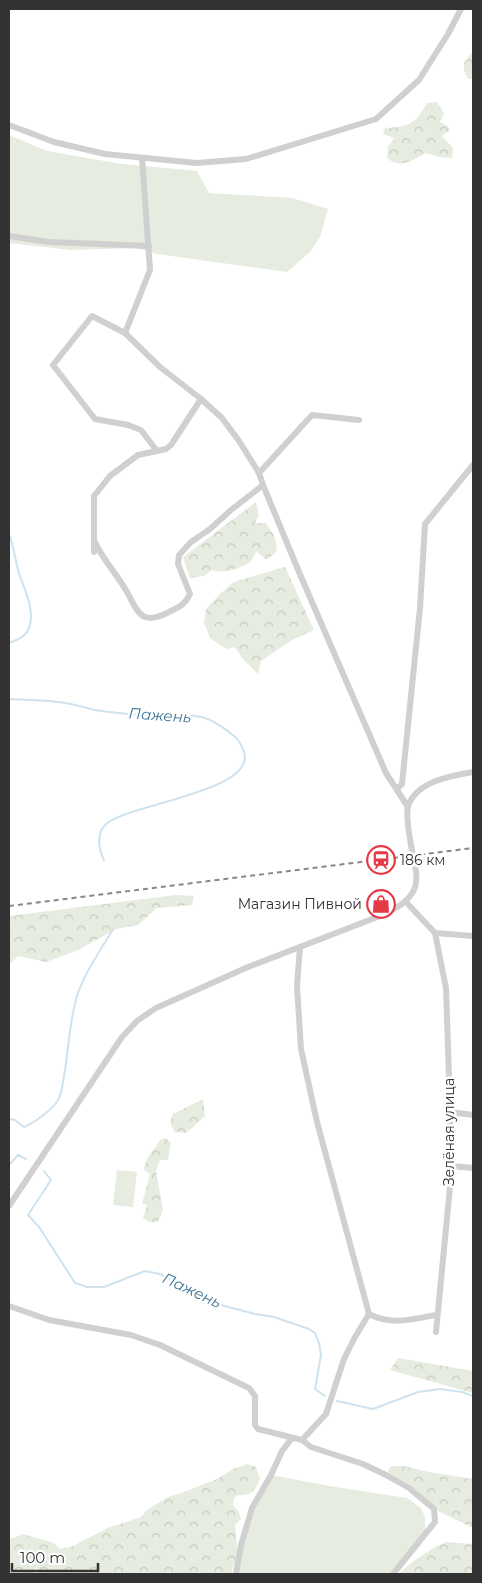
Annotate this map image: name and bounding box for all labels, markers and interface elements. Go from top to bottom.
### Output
water label: Пажень [128,703,192,727]
station icon: 186 км [366,845,396,875]
place label: 186 км [400,851,445,869]
shop icon: Магазин Пивной [366,889,396,919]
place label: Магазин Пивной [238,895,362,913]
street label: Зелёная улица [440,1078,458,1186]
water label: Пажень [160,1268,224,1312]
scale bar [12,1540,99,1572]
text: 100 m [20,1548,65,1567]

